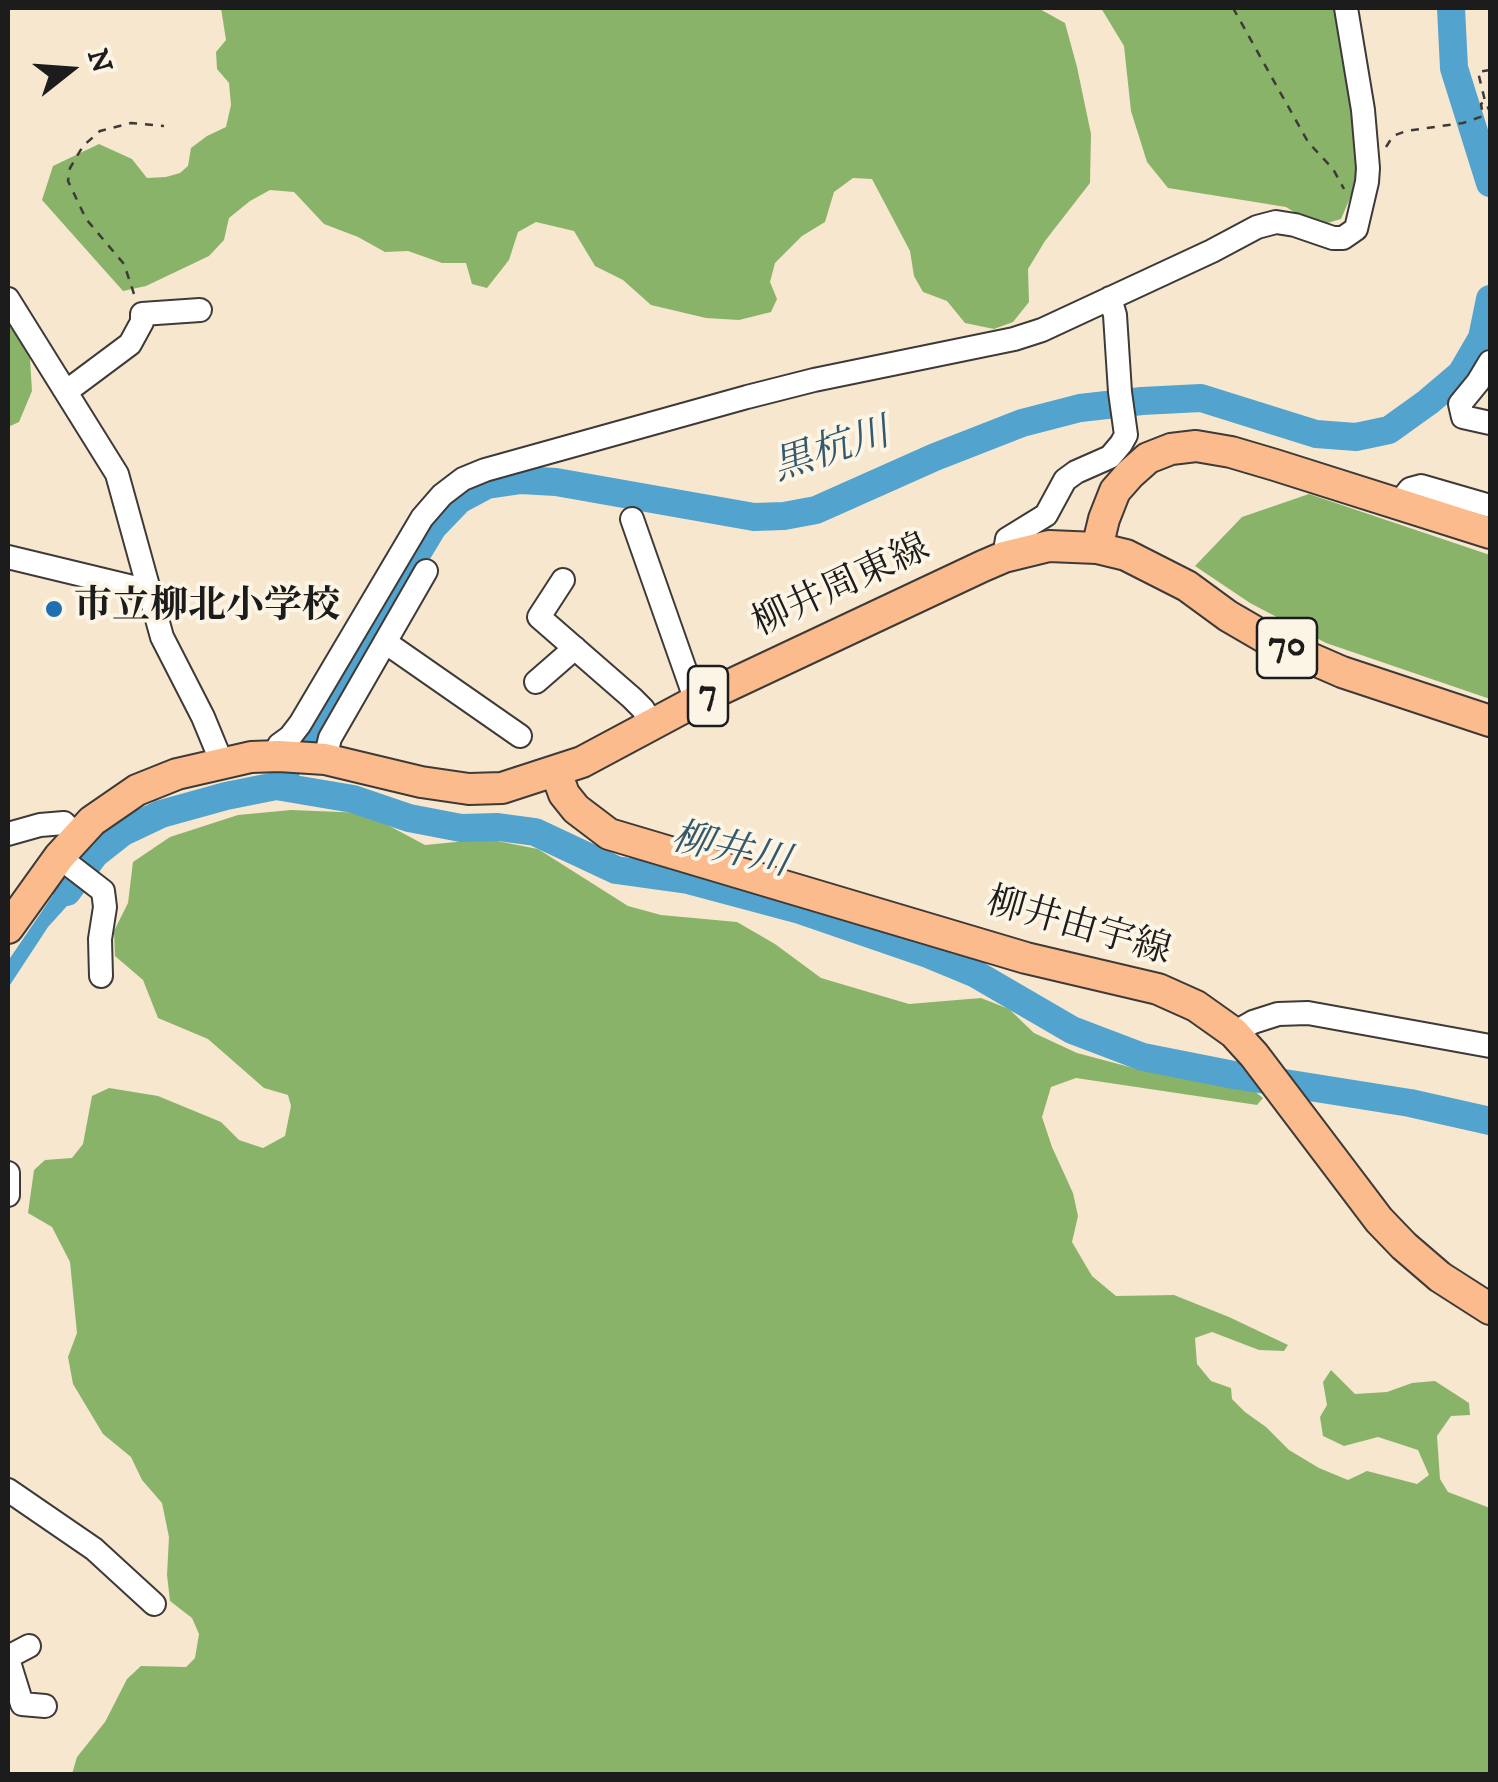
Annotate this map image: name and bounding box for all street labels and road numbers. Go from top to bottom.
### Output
street label: 柳井周東線 [746,527,938,649]
road number: 70 [1257,618,1317,678]
road number: 7 [688,666,728,726]
street label: 柳井由宇線 [980,881,1176,977]

